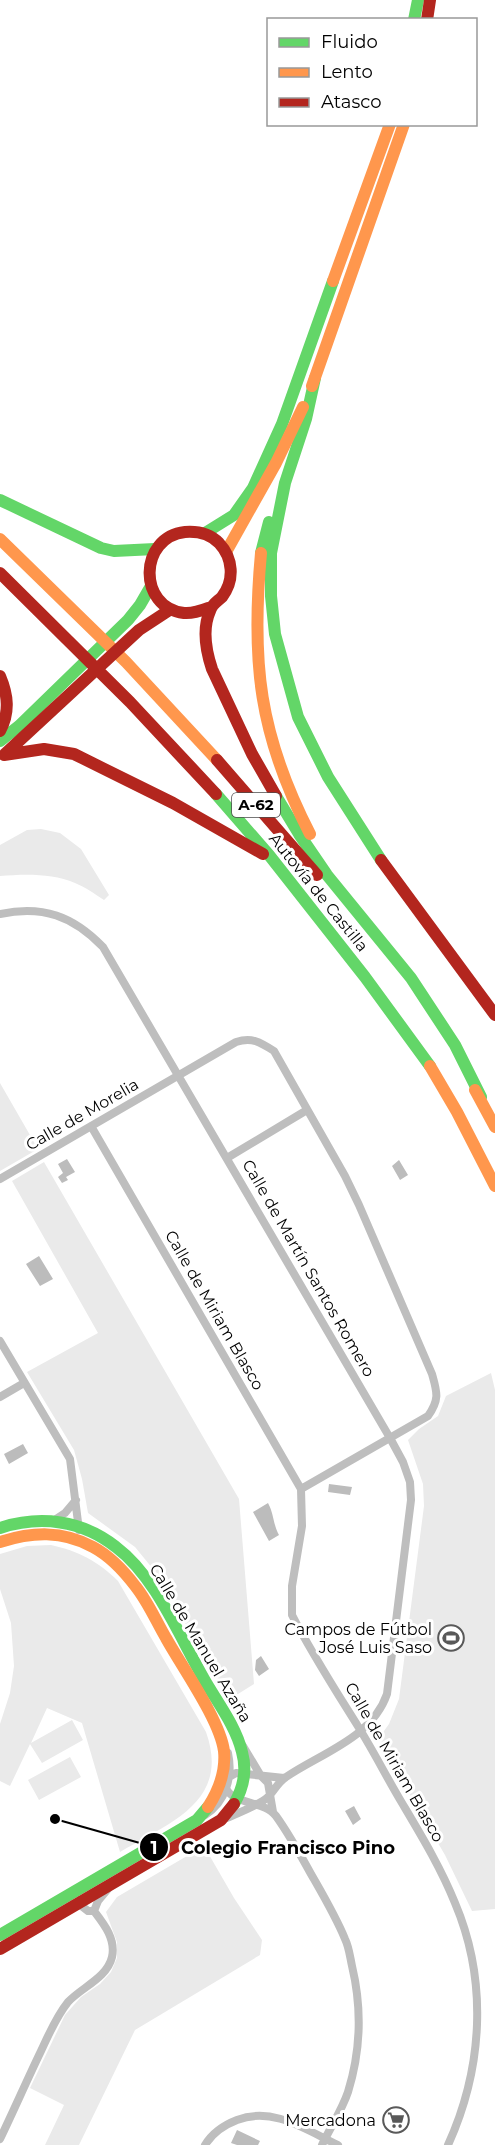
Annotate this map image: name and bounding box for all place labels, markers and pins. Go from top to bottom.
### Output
place label: Campos de Fútbol José Luis Saso [285,1620,432,1657]
sports icon: Campos de Fútbol José Luis Saso [436,1623,466,1653]
callout: Colegio Francisco Pino [139,1829,407,1865]
supermarket icon: Mercadona [381,2105,411,2135]
place label: Mercadona [285,2111,376,2130]

